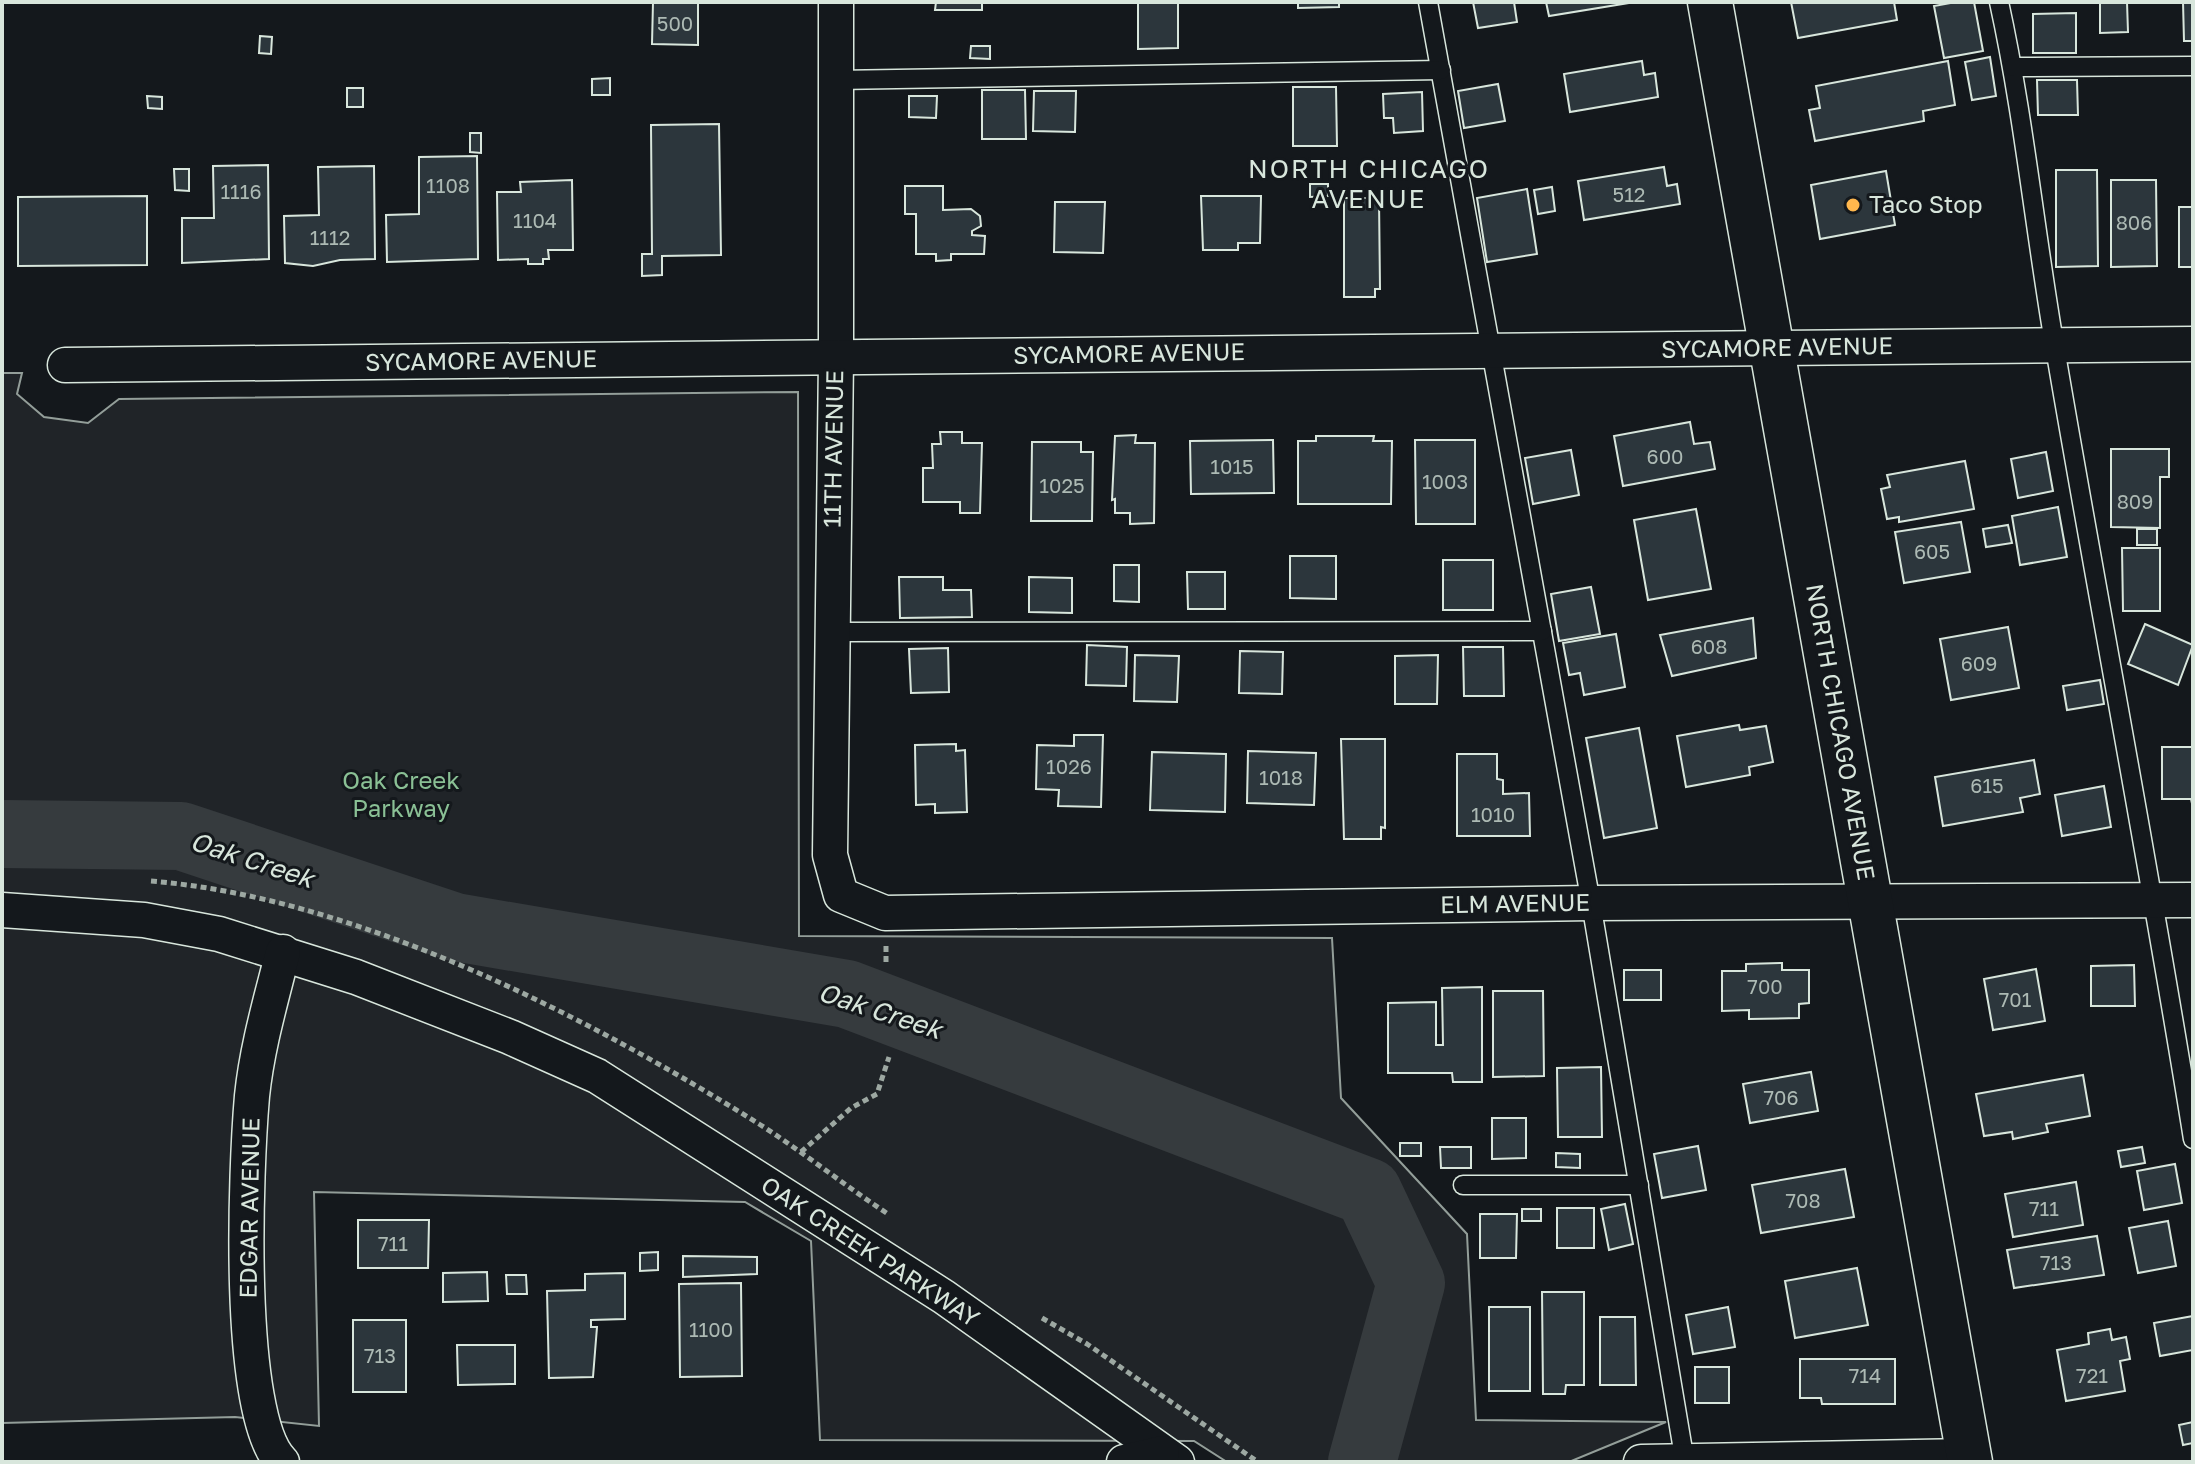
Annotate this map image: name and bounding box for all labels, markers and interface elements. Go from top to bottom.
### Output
house number: 500 [657,11,693,35]
district label: NORTH CHICAGO AVENUE [1248,153,1490,214]
house number: 1108 [426,173,470,197]
house number: 1116 [220,179,262,203]
house number: 512 [1613,182,1645,206]
place label: Taco Stop [1869,189,1982,218]
marker: Taco Stop [1844,196,1862,214]
house number: 1104 [513,208,557,232]
house number: 806 [2116,210,2152,234]
house number: 1112 [310,225,350,249]
street label: SYCAMORE AVENUE [1661,330,1893,363]
street label: SYCAMORE AVENUE [1013,336,1245,369]
street label: SYCAMORE AVENUE [365,343,597,376]
street label: 11TH AVENUE [817,370,848,528]
house number: 600 [1647,444,1683,468]
house number: 1015 [1210,454,1254,478]
house number: 1003 [1422,469,1468,493]
house number: 1025 [1039,473,1085,497]
house number: 809 [2117,489,2153,513]
house number: 605 [1914,539,1950,563]
street label: NORTH CHICAGO AVENUE [1801,581,1882,882]
house number: 608 [1691,634,1727,658]
house number: 609 [1961,651,1997,675]
house number: 1026 [1046,754,1092,778]
park label: Oak Creek Parkway [342,765,460,822]
house number: 1018 [1259,765,1303,789]
house number: 615 [1970,773,2004,797]
house number: 1010 [1471,802,1515,826]
water label: Oak Creek [187,825,320,895]
street label: ELM AVENUE [1440,887,1590,918]
house number: 700 [1747,974,1783,998]
water label: Oak Creek [815,976,948,1046]
house number: 701 [1999,987,2032,1011]
house number: 706 [1763,1085,1799,1109]
street label: EDGAR AVENUE [232,1117,265,1299]
street label: OAK CREEK PARKWAY [756,1169,986,1332]
house number: 708 [1785,1188,1821,1212]
house number: 711 [2029,1196,2059,1220]
house number: 711 [378,1231,408,1255]
house number: 713 [2040,1250,2072,1274]
house number: 1100 [689,1317,733,1341]
house number: 713 [364,1343,396,1367]
house number: 714 [1849,1363,1881,1387]
house number: 721 [2076,1363,2108,1387]

